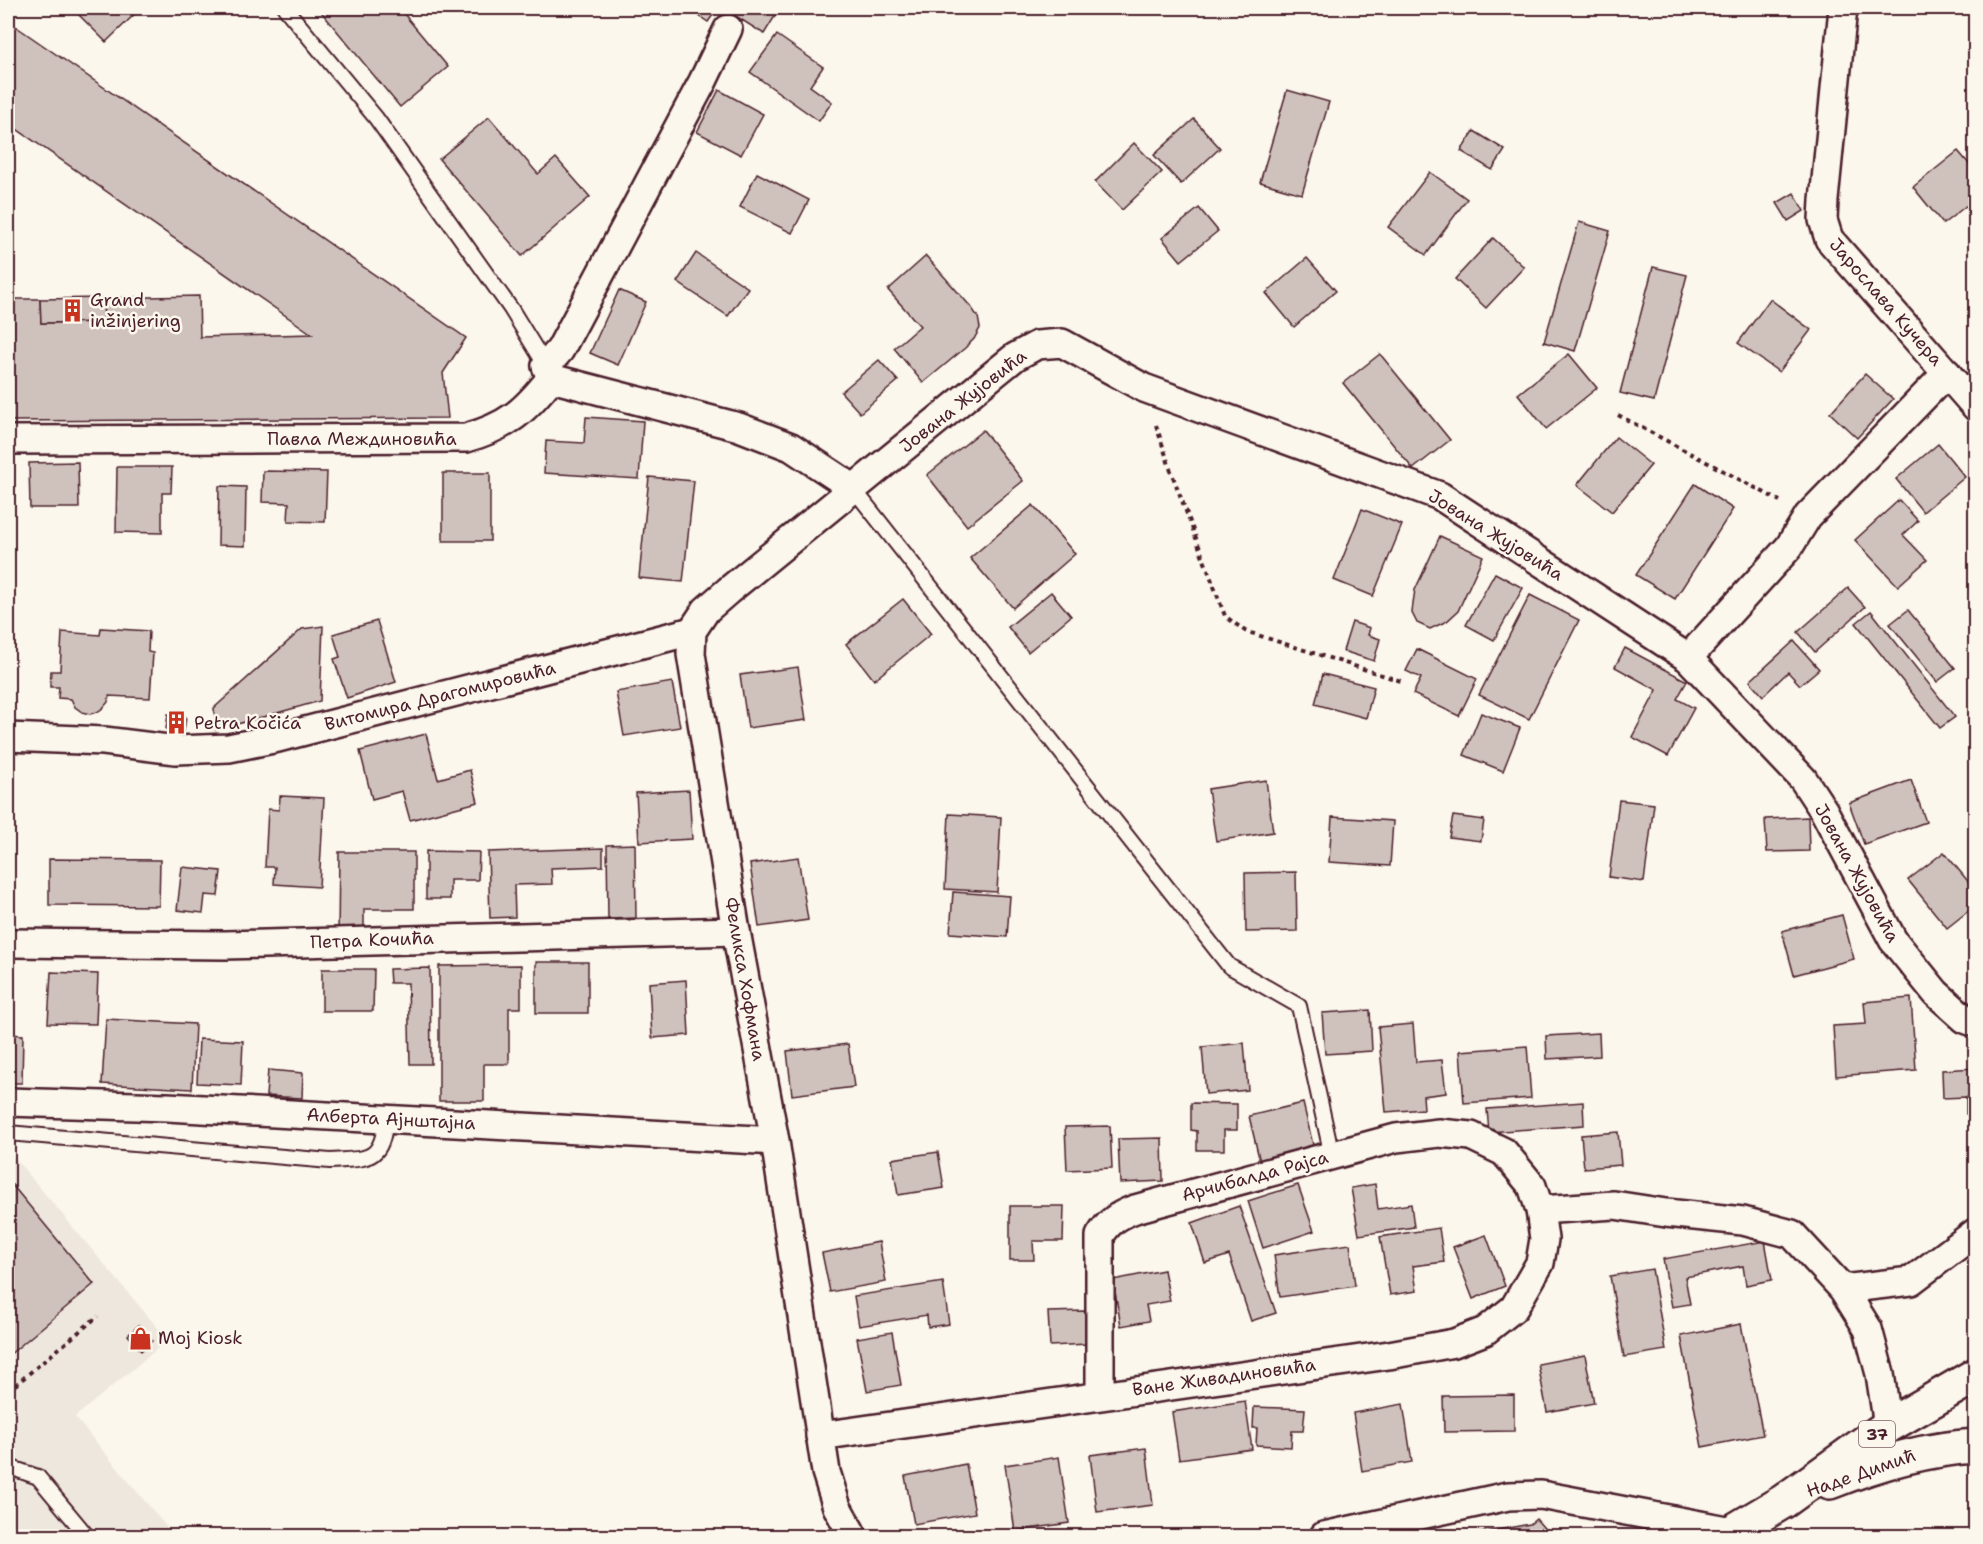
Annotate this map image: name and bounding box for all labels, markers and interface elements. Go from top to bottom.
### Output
street label: Јарослава Кучера [1824,233,1948,371]
place label: Grand inžinjering [90,288,181,333]
building icon: Grand inžinjering [59,297,85,323]
street label: Јована Жујовића [895,344,1031,458]
street label: Павла Междиновића [267,427,457,451]
street label: Јована Жујовића [1424,484,1568,586]
street label: Витомира Драгомировића [322,656,558,736]
building icon: Petra Kočića [163,710,189,736]
place label: Petra Kočića [194,711,301,735]
street label: Јована Жујовића [1809,799,1905,947]
street label: Феликса Хофмана [719,895,771,1063]
street label: Петра Кочића [310,926,434,954]
street label: Алберта Ајнштајна [306,1103,476,1135]
street label: Арчибалда Рајса [1179,1145,1331,1207]
shop icon: Moj Kiosk [127,1325,153,1351]
place label: Moj Kiosk [158,1326,243,1350]
street label: Ване Живадиновића [1131,1352,1317,1402]
road number: 37 [1859,1421,1895,1447]
street label: Наде Димић [1803,1443,1919,1503]

